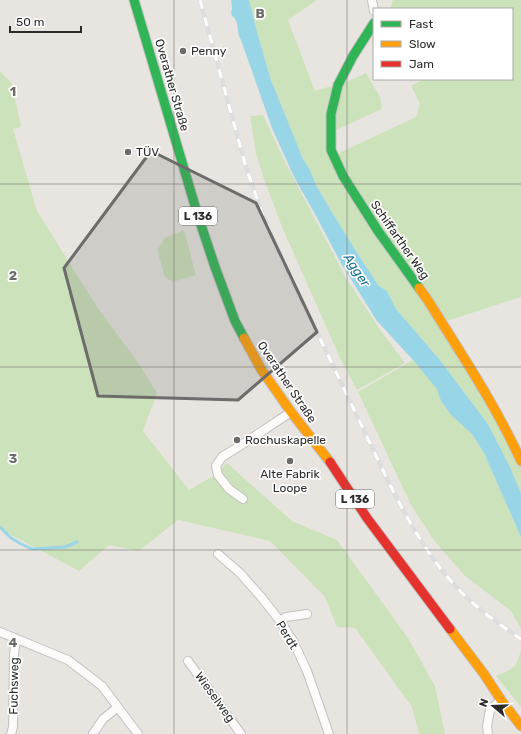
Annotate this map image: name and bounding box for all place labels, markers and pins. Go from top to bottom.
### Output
place label: Penny [191,44,227,58]
marker: Penny [178,46,188,56]
place label: TÜV [136,145,159,159]
marker: TÜV [123,147,133,157]
place label: Rochuskapelle [245,433,326,447]
marker: Rochuskapelle [232,435,242,445]
marker: Alte Fabrik Loope [285,456,295,466]
place label: Alte Fabrik Loope [260,467,320,495]

